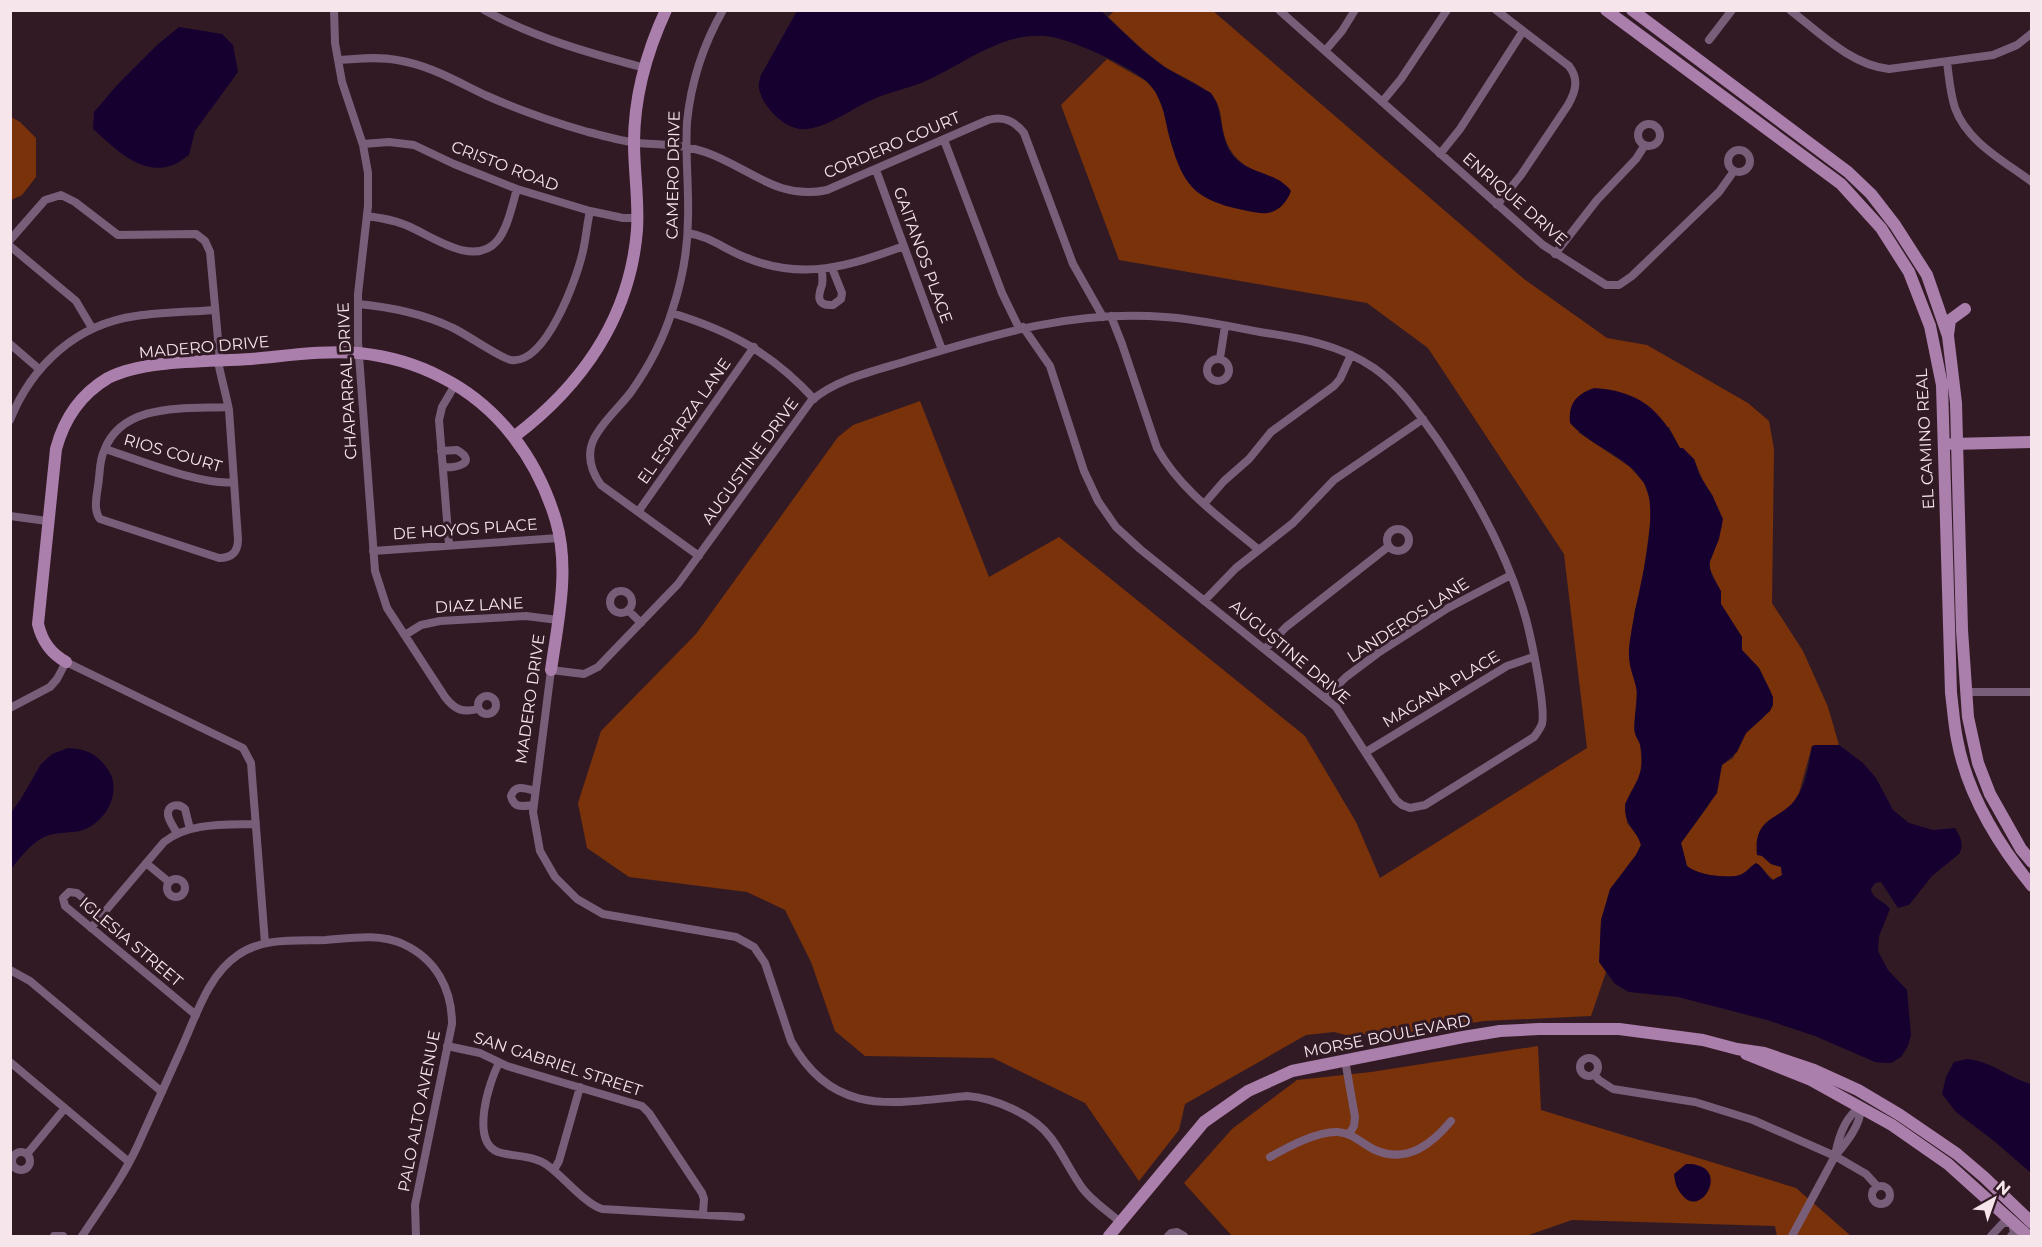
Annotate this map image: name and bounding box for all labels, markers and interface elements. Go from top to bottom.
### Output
street label: CORDERO COURT [821,107,964,182]
street label: CAMERO DRIVE [662,110,684,240]
street label: CRISTO ROAD [449,137,561,195]
street label: ENRIQUE DRIVE [1459,148,1571,250]
street label: GAITANOS PLACE [890,184,956,326]
street label: CHAPARRAL DRIVE [333,302,361,460]
street label: MADERO DRIVE [138,332,270,362]
street label: EL ESPARZA LANE [633,354,735,488]
street label: EL CAMINO REAL [1912,368,1938,510]
street label: AUGUSTINE DRIVE [698,394,802,528]
street label: RIOS COURT [122,430,225,476]
street label: DE HOYOS PLACE [392,514,538,544]
street label: LANDEROS LANE [1344,574,1472,666]
street label: DIAZ LANE [434,593,524,617]
street label: AUGUSTINE DRIVE [1226,596,1354,708]
street label: MADERO DRIVE [511,633,549,765]
street label: MAGANA PLACE [1379,647,1503,731]
street label: IGLESIA STREET [76,893,187,991]
street label: MORSE BOULEVARD [1302,1010,1472,1062]
street label: SAN GABRIEL STREET [471,1028,645,1101]
street label: PALO ALTO AVENUE [394,1029,444,1193]
north arrow [1964,1169,2024,1229]
text: N [1992,1176,2014,1199]

